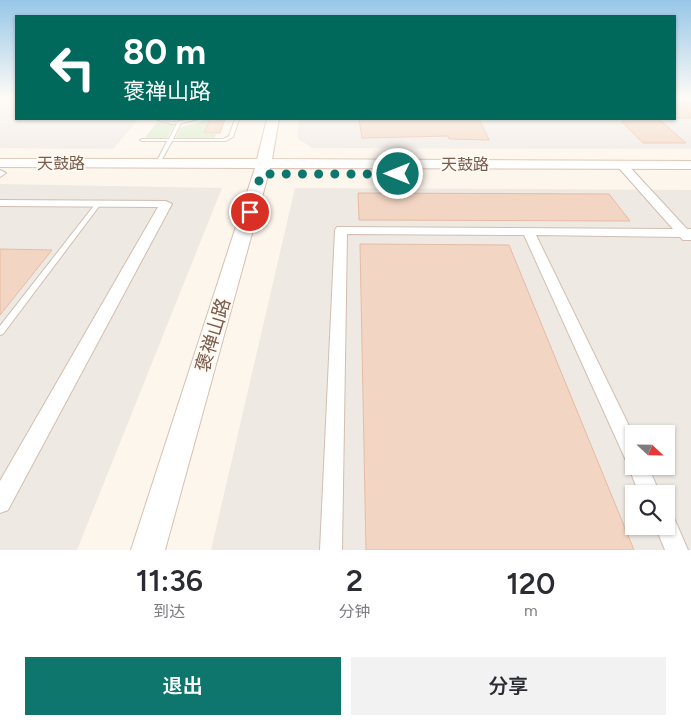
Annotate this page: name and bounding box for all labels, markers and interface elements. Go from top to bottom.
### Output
text: 80 m [123,31,206,73]
icon: left [40,35,105,100]
text: 褒禅山路 [123,78,211,105]
position arrow [371,147,423,199]
street label: 天鼓路 [37,154,85,173]
street label: 天鼓路 [441,155,489,174]
pin [229,191,271,233]
icon: arrive [236,198,264,226]
street label: 褒禅山路 [191,295,235,375]
north arrow [625,425,675,475]
map controls [625,425,675,535]
button: search [625,485,675,535]
text: 11:36 [136,562,203,599]
text: 2 [346,562,363,599]
text: 120 [506,565,555,602]
text: m [524,601,538,620]
text: 到达 [153,602,185,621]
text: 分钟 [339,602,371,621]
button: 退出 [25,657,341,715]
button: 分享 [351,657,666,715]

